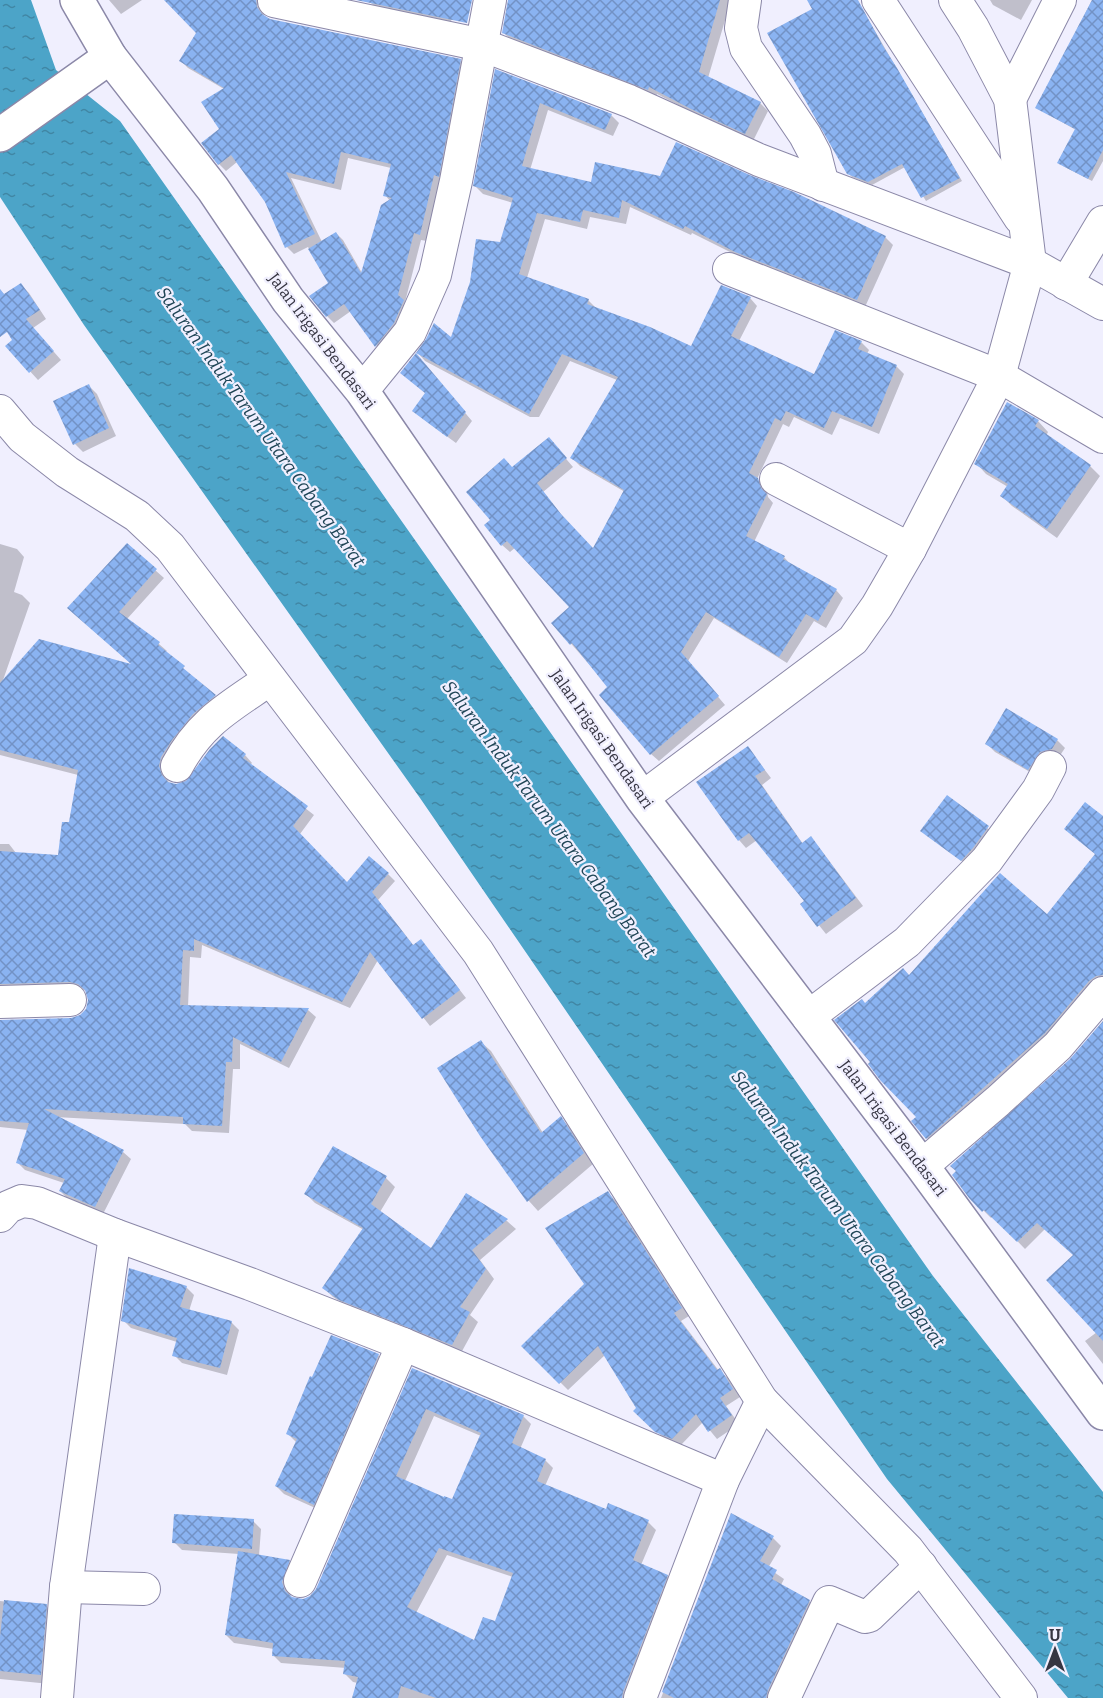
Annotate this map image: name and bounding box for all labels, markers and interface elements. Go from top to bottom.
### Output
street label: Jalan Irigasi Bendasari [264,268,380,413]
water label: Saluran Induk Tarum Utara Cabang Barat [152,283,370,572]
street label: Jalan Irigasi Bendasari [546,665,657,812]
water label: Saluran Induk Tarum Utara Cabang Barat [438,676,661,962]
street label: Jalan Irigasi Bendasari [835,1055,951,1200]
water label: Saluran Induk Tarum Utara Cabang Barat [727,1066,950,1352]
north arrow [1025,1620,1085,1680]
text: U [1049,1626,1061,1645]

